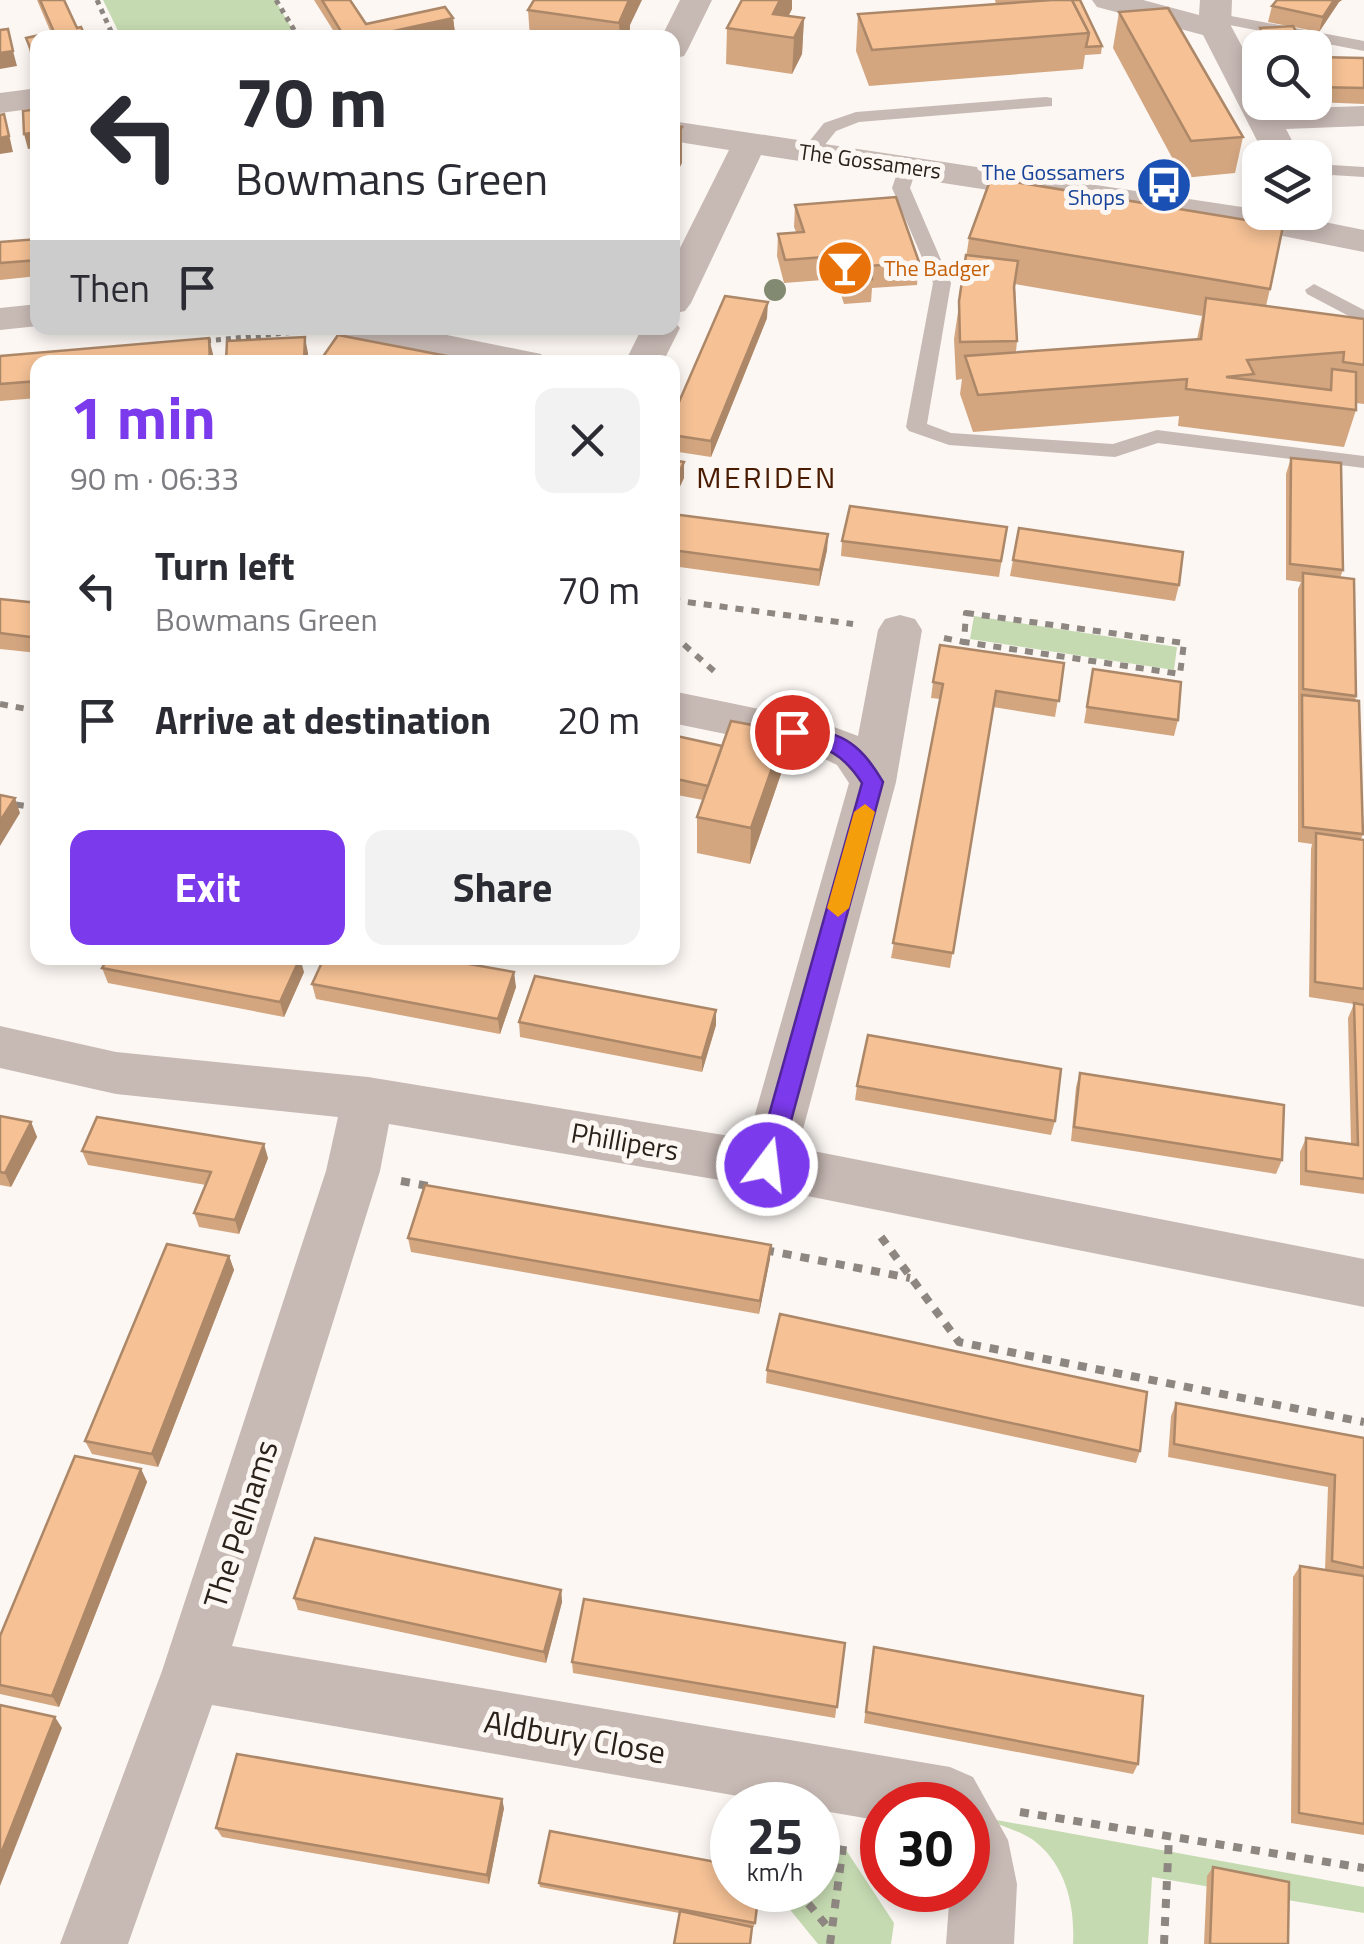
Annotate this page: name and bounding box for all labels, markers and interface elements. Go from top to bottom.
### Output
map controls [1242,30,1332,230]
button: search [1242,30,1332,120]
text: 70 m [235,48,388,154]
icon: left [70,70,200,200]
street label: The Gossamers [797,134,943,188]
button: layers [1242,140,1332,230]
text: Bowmans Green [235,144,548,212]
place label: The Gossamers Shops [982,155,1125,214]
bus stop icon: The Gossamers Shops [1134,155,1194,215]
bar icon: The Badger [815,238,875,298]
place label: The Badger [884,251,990,285]
text: Then [70,259,150,317]
icon: arrive [170,260,225,315]
text: 1 min [70,371,216,462]
button: close [535,388,640,493]
text: 90 m · 06:33 [70,454,239,502]
district label: MERIDEN [696,454,838,500]
text: Turn left [155,537,295,595]
text: 70 m [557,561,640,619]
icon: left [70,563,125,618]
text: Bowmans Green [155,595,378,643]
pin [750,690,835,775]
text: Arrive at destination [155,691,491,749]
text: 20 m [557,691,640,749]
icon: arrive [70,693,125,748]
icon: arrive [765,705,820,760]
button: Exit [70,830,345,945]
button: Share [365,830,640,945]
street label: Phillipers [568,1110,682,1172]
position arrow [715,1113,819,1217]
street label: The Pelhams [190,1434,290,1614]
street label: Aldbury Close [480,1696,670,1776]
speed limit sign: 30 [860,1782,990,1912]
text: 25 [747,1797,803,1873]
text: km/h [747,1853,803,1891]

